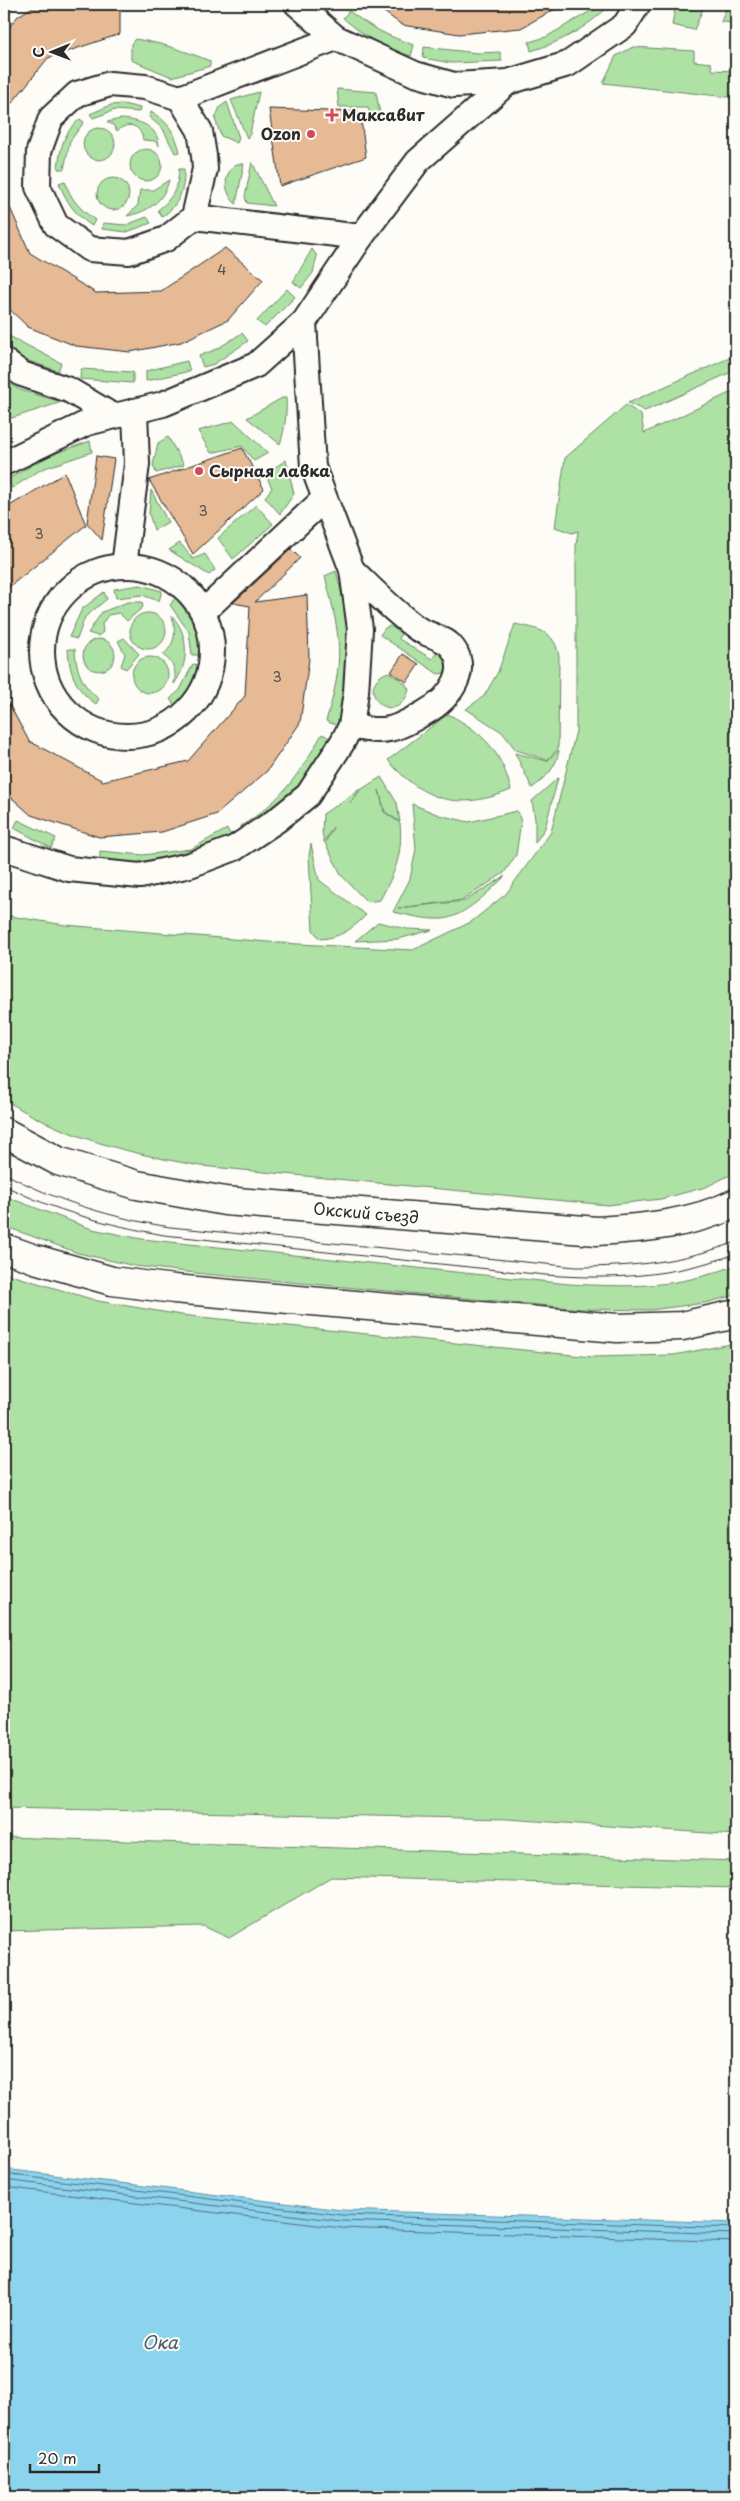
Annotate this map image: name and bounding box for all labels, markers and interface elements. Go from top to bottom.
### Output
north arrow [28,28,78,78]
text: С [28,47,49,58]
place label: Максавит [342,102,425,126]
marker: Максавит [326,109,338,121]
place label: Ozon [261,121,301,145]
marker: Ozon [305,128,317,140]
house number: 4 [217,259,227,280]
place label: Сырная лавка [209,458,330,482]
marker: Сырная лавка [193,465,205,477]
house number: 3 [198,500,208,521]
house number: 3 [34,523,44,544]
house number: 3 [272,666,282,687]
street label: Окский съезд [312,1195,420,1229]
water label: Ока [142,2328,179,2355]
scale bar [30,2441,99,2473]
text: 20 m [38,2446,77,2469]

